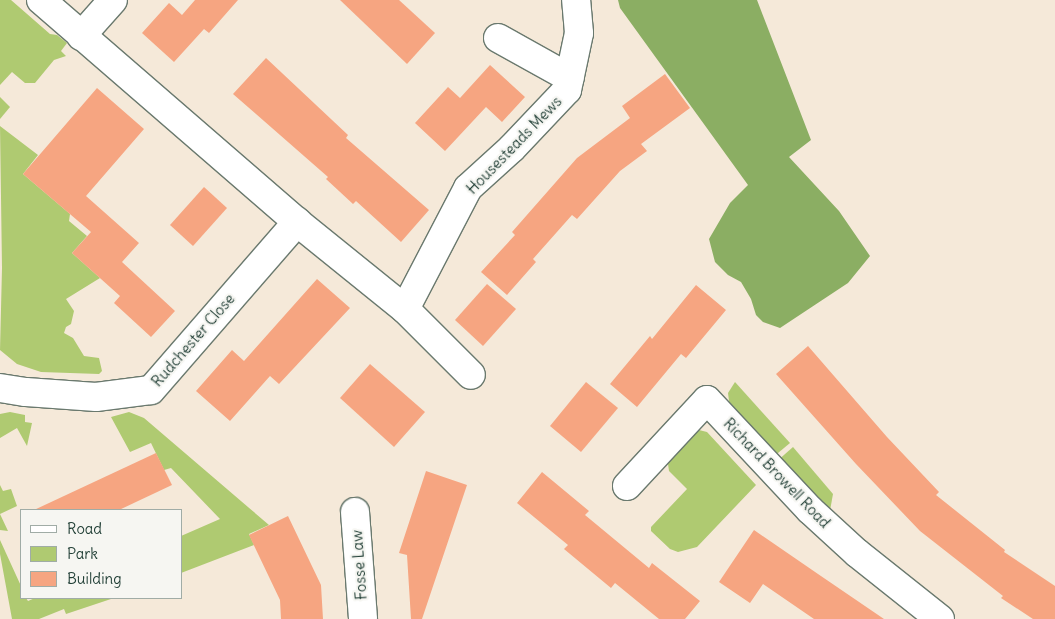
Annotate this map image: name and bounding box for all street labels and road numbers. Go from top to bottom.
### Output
street label: Housesteads Mews [463,92,565,198]
street label: Rudchester Close [148,290,238,390]
street label: Richard Browell Road [720,414,834,532]
street label: Fosse Law [348,529,370,601]

